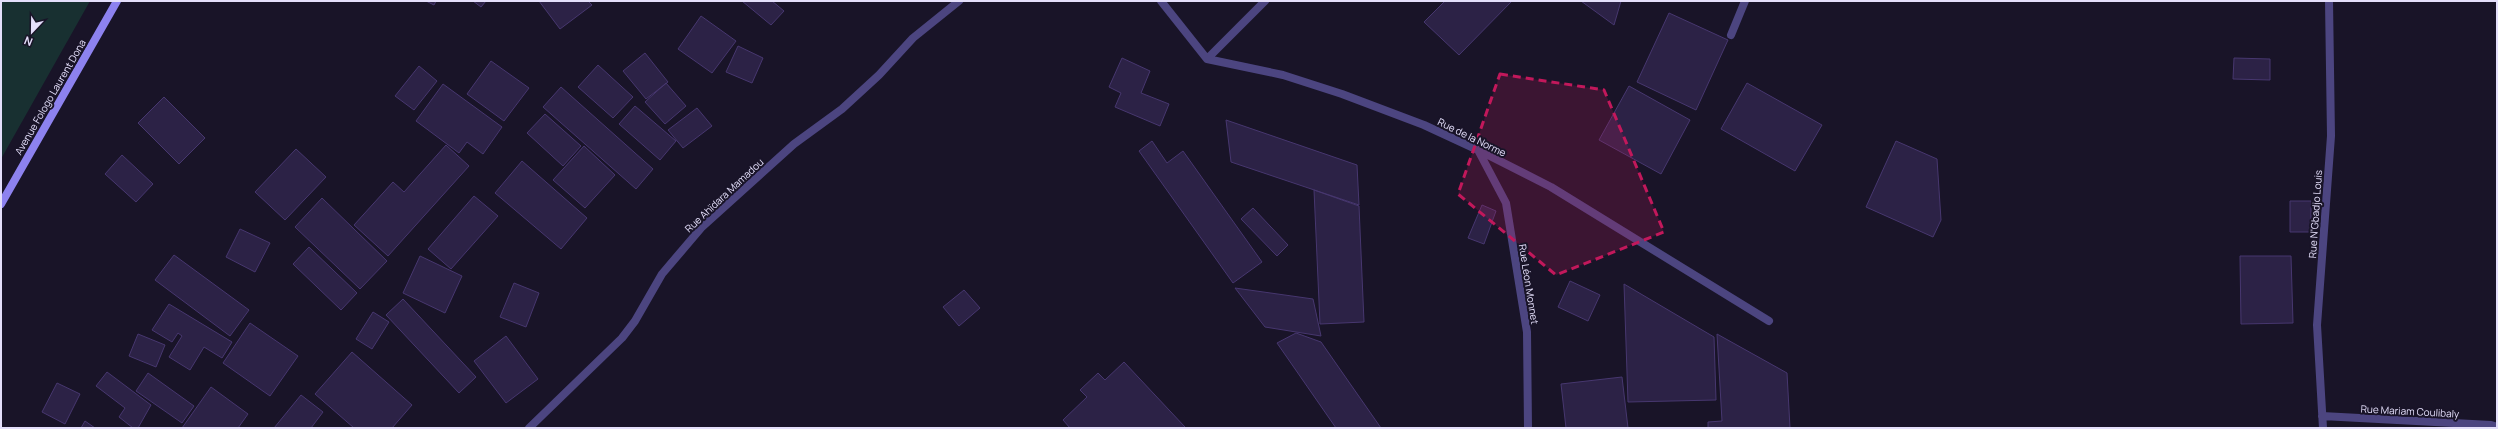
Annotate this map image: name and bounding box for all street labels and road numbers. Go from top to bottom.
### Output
street label: Avenue Fologo Laurent Dona [11,37,89,157]
street label: Rue de la Norme [1435,114,1509,160]
street label: Rue Ahïdara Mamadou [682,155,766,235]
street label: Rue N'Gbadjo Louis [2305,169,2325,259]
street label: Rue Léon Monnet [1516,243,1542,325]
street label: Rue Mariam Coulibaly [2360,401,2460,421]

